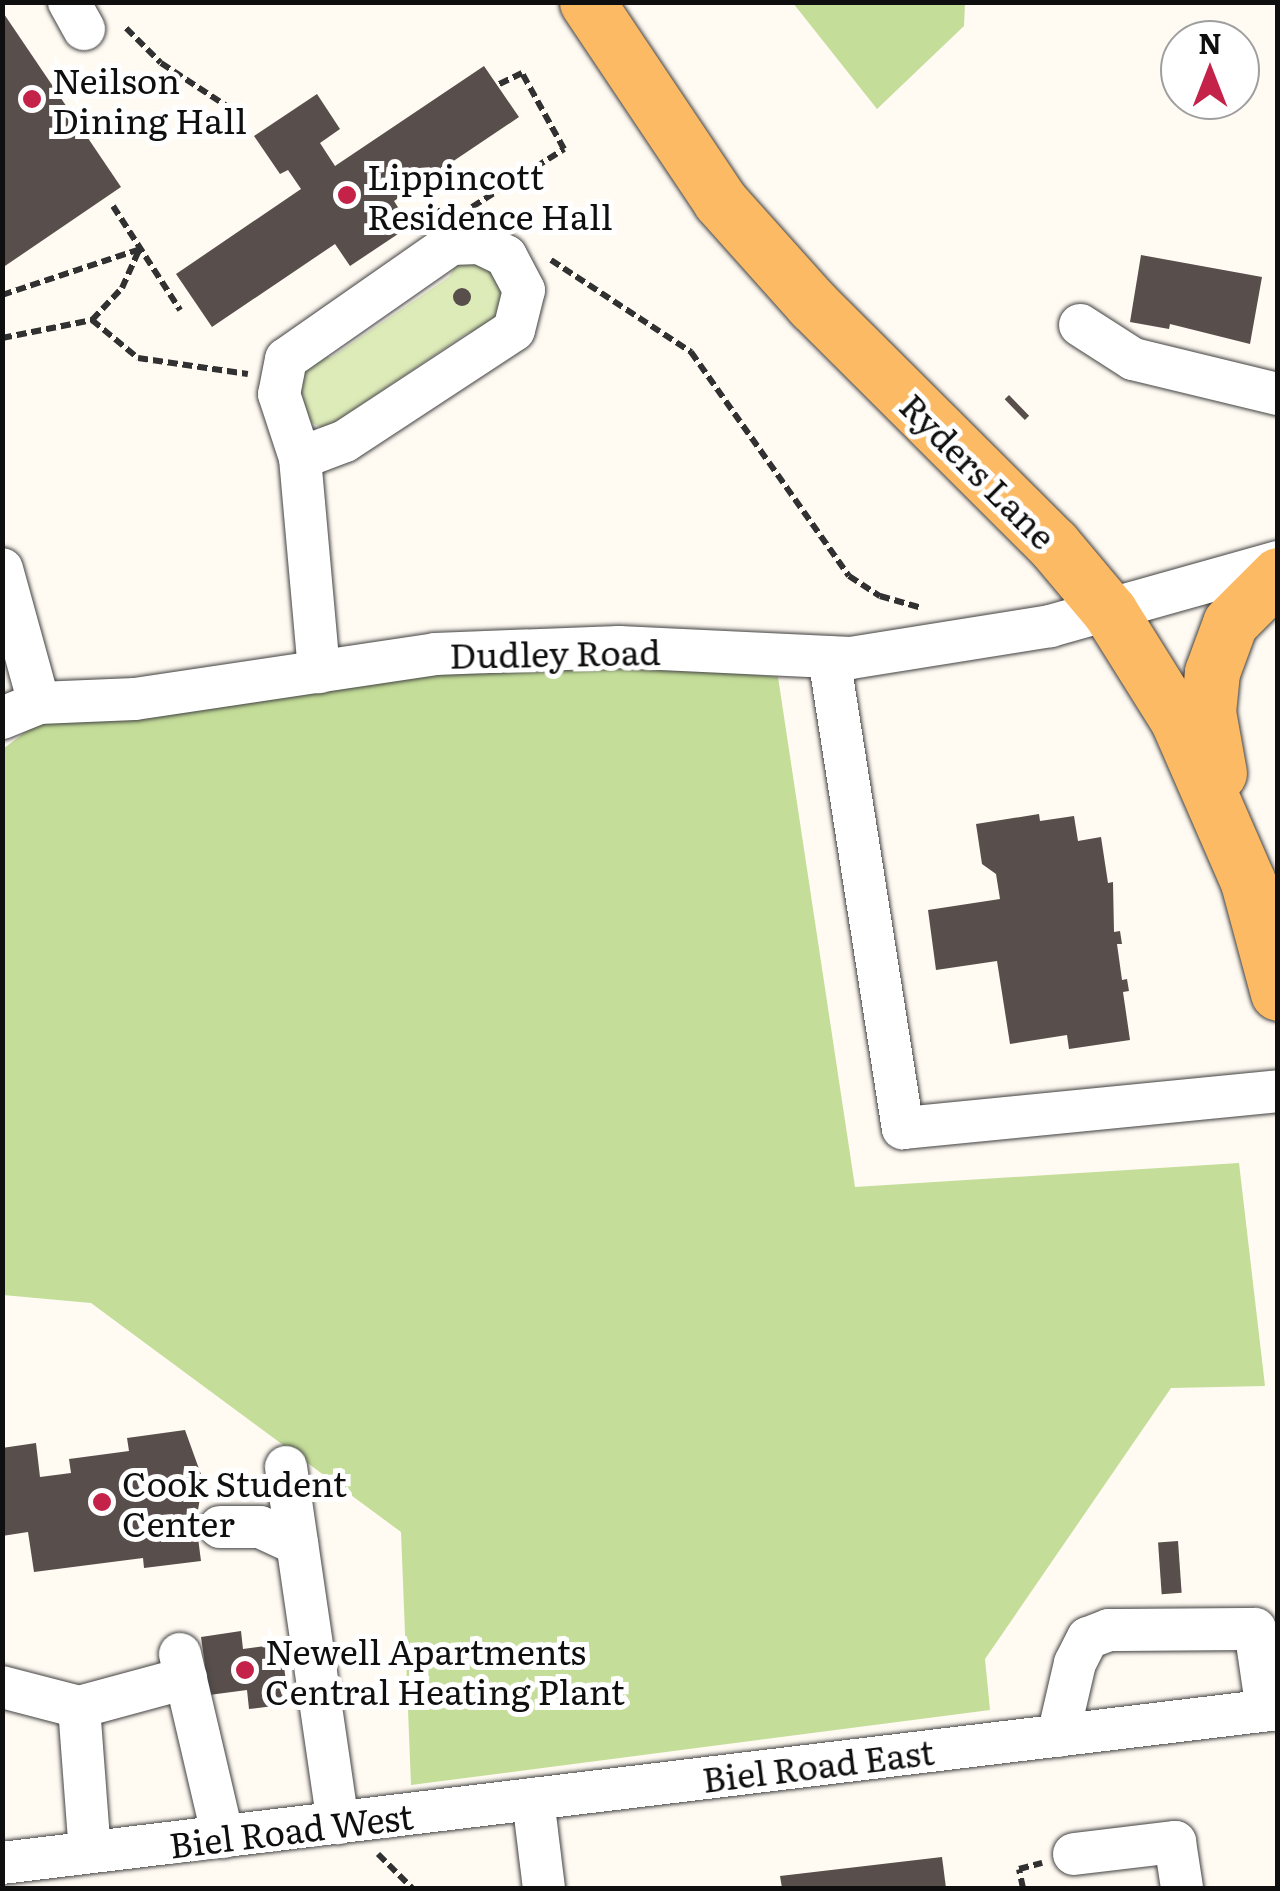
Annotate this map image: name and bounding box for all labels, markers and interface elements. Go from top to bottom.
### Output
north arrow [1160,20,1260,120]
text: N [1198,21,1222,63]
place label: Neilson Dining Hall [52,58,247,140]
marker: Neilson Dining Hall [21,88,43,110]
place label: Lippincott Residence Hall [367,154,612,236]
marker: Lippincott Residence Hall [336,184,358,206]
street label: Ryders Lane [893,384,1065,556]
street label: Dudley Road [449,629,661,675]
place label: Cook Student Center [122,1461,347,1543]
marker: Cook Student Center [91,1491,113,1513]
place label: Newell Apartments Central Heating Plant [265,1629,625,1711]
marker: Newell Apartments Central Heating Plant [234,1659,256,1681]
street label: Biel Road East [700,1729,936,1799]
street label: Biel Road West [167,1793,415,1865]

